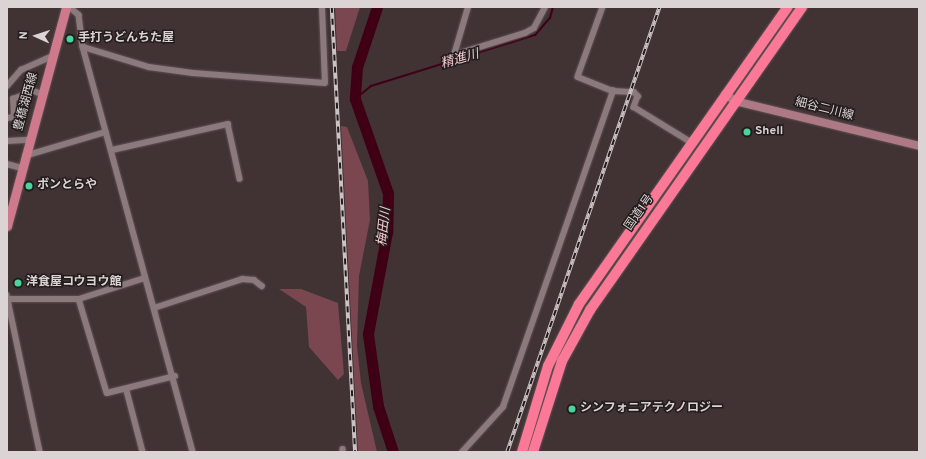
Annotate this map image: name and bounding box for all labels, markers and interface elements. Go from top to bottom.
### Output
north arrow [16,16,56,56]
text: N [17,31,31,40]
place label: 手打うどんちた屋 [78,32,174,46]
marker: 手打うどんちた屋 [65,34,75,44]
water label: 精進川 [439,47,481,73]
street label: 豊橋湖西線 [12,71,42,133]
street label: 細谷二川線 [793,96,855,124]
place label: Shell [755,125,783,139]
marker: Shell [742,127,752,137]
place label: ボンとらや [37,179,97,193]
marker: ボンとらや [24,181,34,191]
street label: 国道1号 [622,192,658,234]
water label: 梅田川 [375,207,395,247]
place label: 洋食屋コウヨウ館 [26,276,122,290]
marker: 洋食屋コウヨウ館 [13,278,23,288]
place label: シンフォニアテクノロジー [580,402,724,416]
marker: シンフォニアテクノロジー [567,404,577,414]

